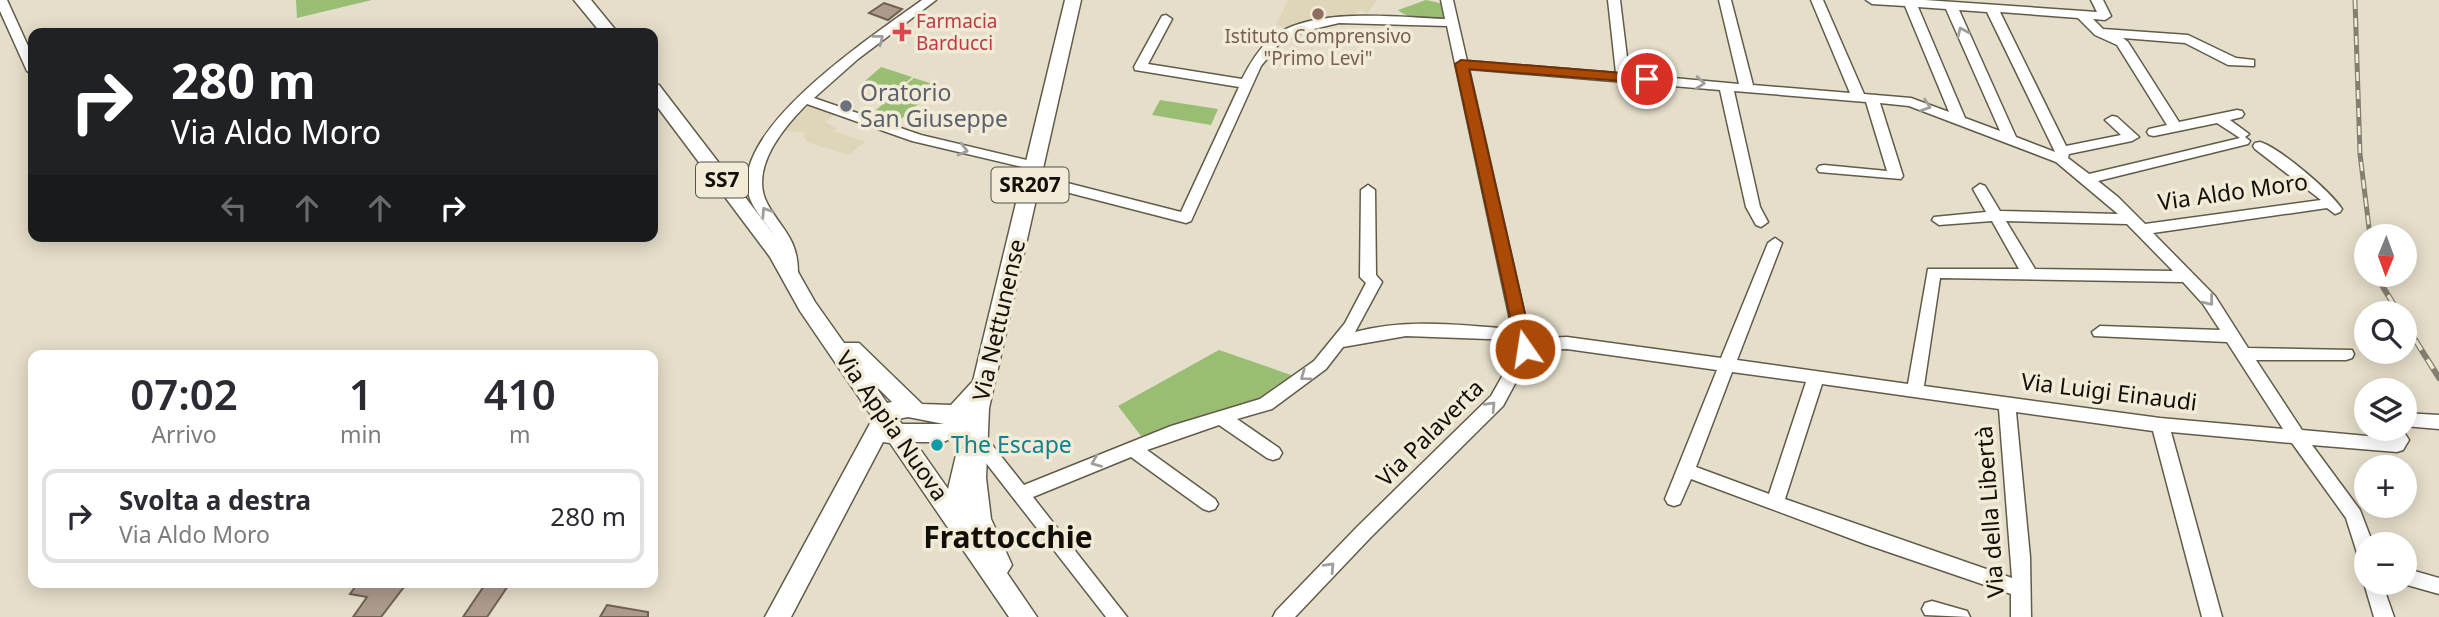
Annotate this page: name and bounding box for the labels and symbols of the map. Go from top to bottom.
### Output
marker: Istituto Comprensivo "Primo Levi" [1310,6,1326,22]
place label: Farmacia Barducci [916,8,997,56]
place label: Istituto Comprensivo "Primo Levi" [1224,23,1412,71]
marker: Farmacia Barducci [894,24,910,40]
one-way arrow [1956,27,1970,39]
one-way arrow [872,35,884,48]
pin [1617,49,1677,109]
place label: Oratorio San Giuseppe [860,76,1008,134]
one-way arrow [1695,76,1706,91]
marker: Oratorio San Giuseppe [838,98,854,114]
one-way arrow [1920,98,1932,112]
one-way arrow [957,142,969,156]
road number: SS7 [696,162,748,198]
street label: Via Aldo Moro [2156,165,2310,217]
road number: SR207 [992,168,1068,202]
one-way arrow [761,207,774,220]
north arrow [2354,224,2417,287]
street label: Via Nettunense [964,236,1032,404]
one-way arrow [2200,293,2213,306]
position arrow [1488,312,1562,386]
street label: Via Appia Nuova [829,344,956,507]
street label: Via Luigi Einaudi [2019,364,2199,418]
one-way arrow [1300,368,1313,380]
street label: Via Palaverta [1369,372,1490,493]
one-way arrow [1482,401,1495,414]
street label: Via della Libertà [1967,425,2011,599]
place label: The Escape [951,428,1072,460]
marker: The Escape [929,437,945,453]
one-way arrow [1091,454,1103,468]
district label: Frattocchie [923,516,1093,557]
one-way arrow [1322,562,1335,575]

